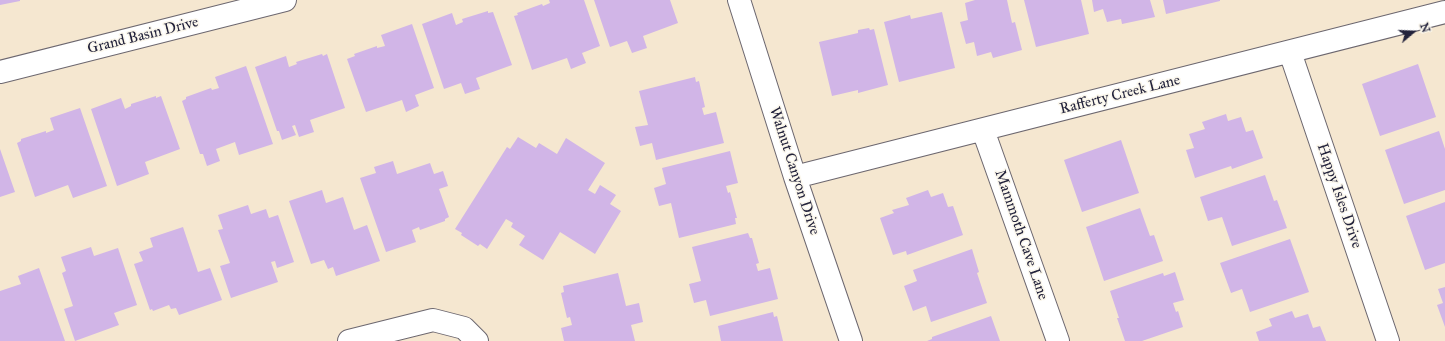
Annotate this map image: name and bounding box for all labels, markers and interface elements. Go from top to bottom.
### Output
north arrow [1393,12,1433,52]
street label: Grand Basin Drive [86,14,200,58]
text: N [1417,21,1432,34]
street label: Rafferty Creek Lane [1058,71,1182,119]
street label: Walnut Canyon Drive [765,105,823,237]
street label: Happy Isles Drive [1313,141,1365,251]
street label: Mammoth Cave Lane [990,168,1052,302]

